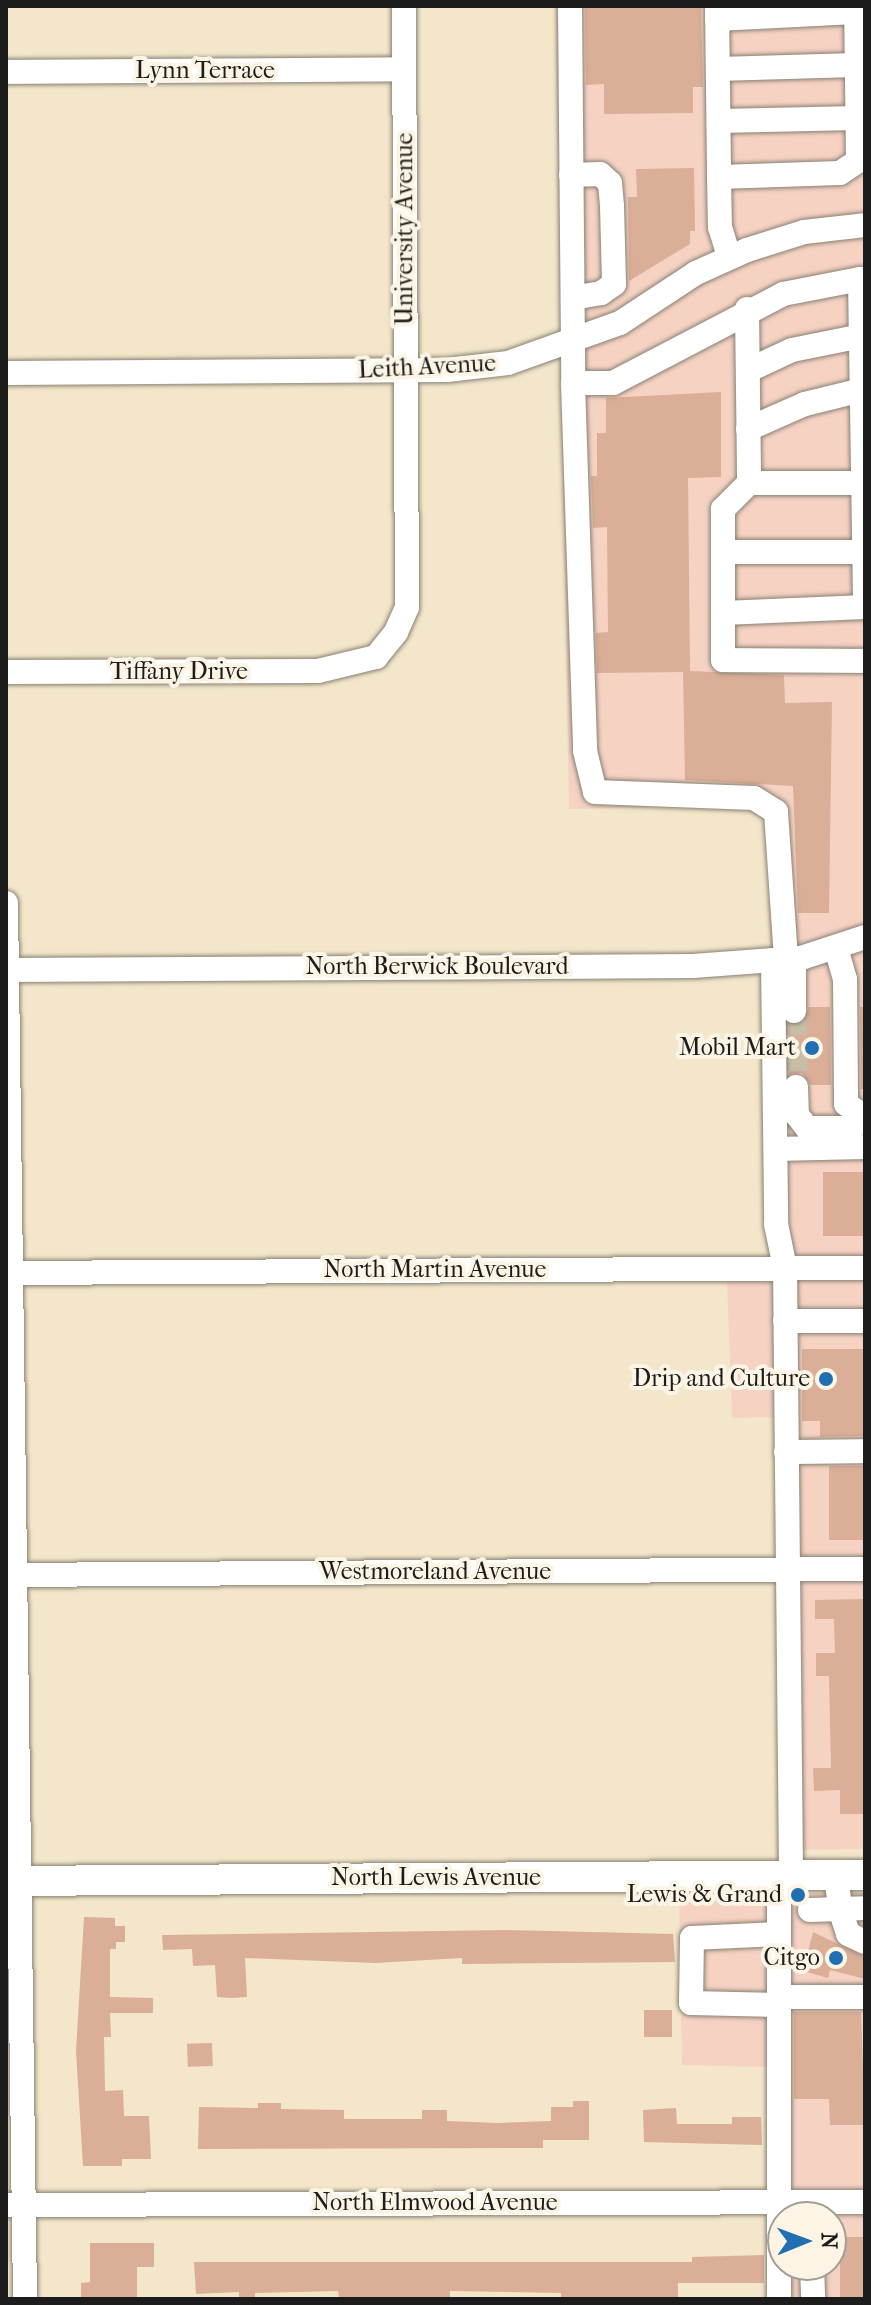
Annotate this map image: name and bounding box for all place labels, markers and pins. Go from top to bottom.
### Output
place label: Mobil Mart [679,1034,796,1062]
marker: Mobil Mart [803,1039,821,1057]
place label: Drip and Culture [633,1365,810,1393]
marker: Drip and Culture [817,1370,835,1388]
place label: Lewis & Grand [627,1881,782,1909]
marker: Lewis & Grand [789,1886,807,1904]
place label: Citgo [764,1944,820,1972]
marker: Citgo [827,1949,845,1967]

